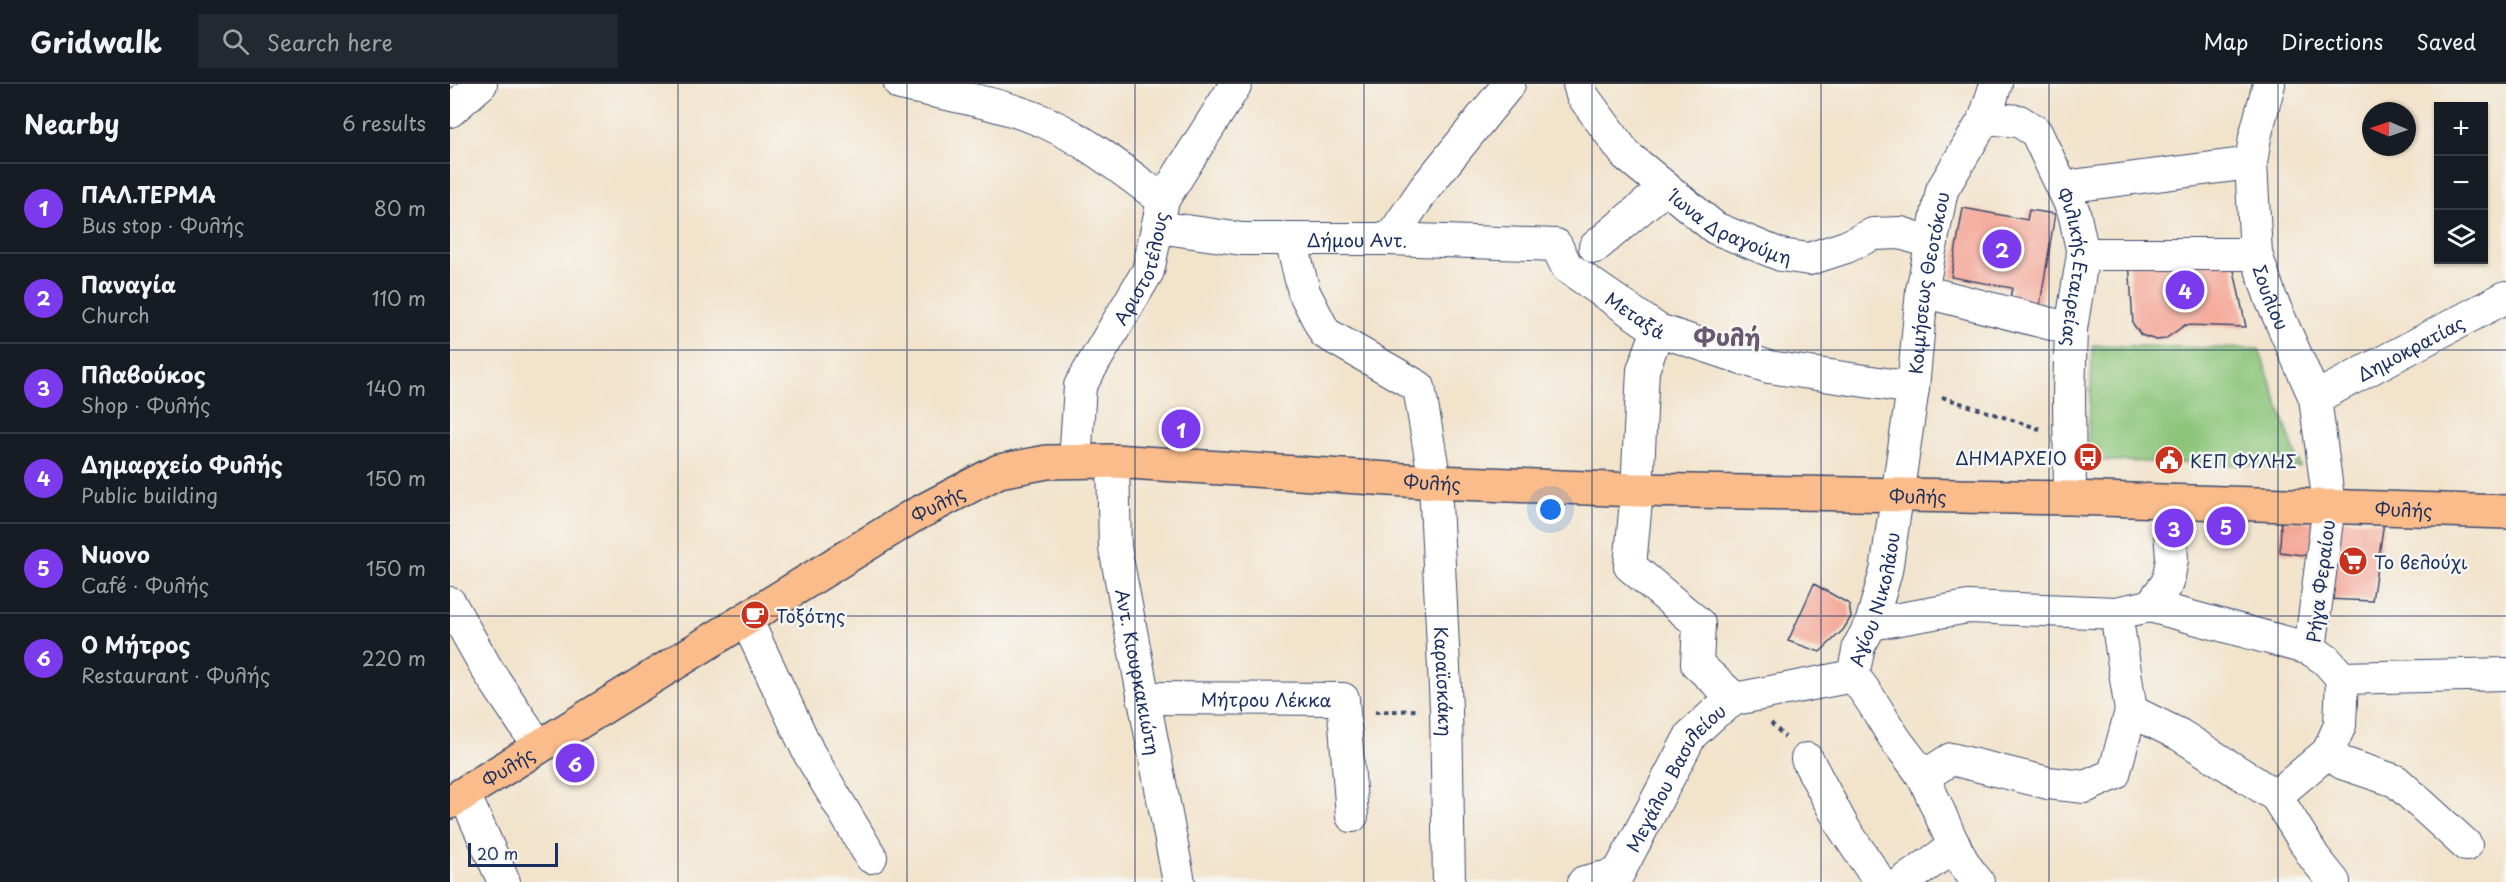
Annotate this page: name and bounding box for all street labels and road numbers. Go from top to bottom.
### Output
street label: Ίωνα Δραγούμη [1662,181,1793,270]
street label: Φιλικής Εταιρείας [2051,183,2097,347]
street label: Κοιμήσεως Θεοτόκου [1901,189,1955,375]
street label: Αριστοτέλους [1106,209,1174,329]
street label: Δήμου Αντ. [1307,226,1408,253]
street label: Σουλίου [2247,261,2296,334]
street label: Μεταξά [1600,284,1668,345]
street label: Δημοκρατίας [2352,308,2469,387]
street label: Φυλής [1403,466,1461,497]
street label: Φυλής [906,478,969,528]
street label: Φυλής [1889,481,1947,509]
street label: Φυλής [2375,494,2433,523]
street label: Ρήγα Φεραίου [2299,518,2341,644]
street label: Αγίου Νικολάου [1842,530,1905,669]
street label: Αντ. Κιουρκακιώτη [1110,586,1168,757]
street label: Καραϊσκάκη [1429,626,1460,737]
street label: Μήτρου Λέκκα [1200,685,1332,712]
street label: Μεγάλου Βασιλείου [1618,696,1731,857]
street label: Φυλής [476,740,539,793]

